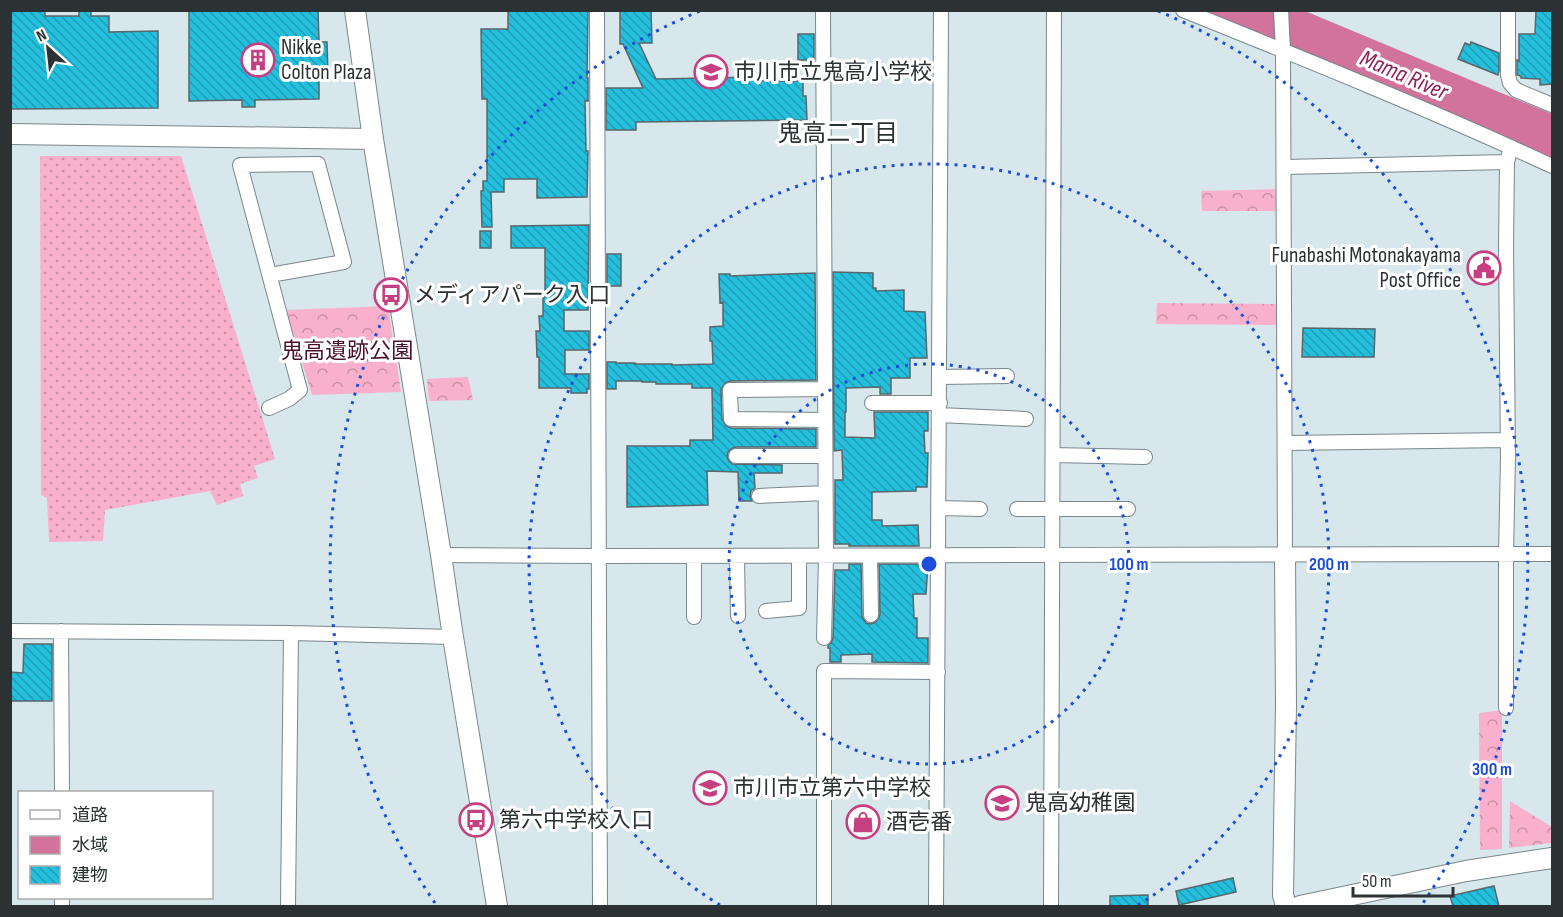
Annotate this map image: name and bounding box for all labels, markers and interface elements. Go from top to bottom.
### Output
north arrow [18,18,78,78]
text: N [34,26,50,46]
place label: Nikke Colton Plaza [281,34,372,86]
building icon: Nikke Colton Plaza [240,42,276,78]
water label: Mama River [1356,44,1453,107]
school or university icon: 市川市立鬼高小学校 [693,54,729,90]
place label: 市川市立鬼高小学校 [734,59,932,86]
district label: 鬼高二丁目 [778,119,898,148]
place label: Funabashi Motonakayama Post Office [1271,242,1461,294]
public building icon: Funabashi Motonakayama Post Office [1466,250,1502,286]
bus stop icon: メディアパーク入口 [373,277,409,313]
place label: メディアパーク入口 [414,282,610,309]
park label: 鬼高遺跡公園 [281,338,413,365]
centre of rings [919,554,939,574]
text: 100 m [1110,554,1149,575]
text: 200 m [1309,554,1349,575]
text: 300 m [1472,759,1512,780]
school or university icon: 市川市立第六中学校 [692,770,728,806]
place label: 市川市立第六中学校 [733,775,931,802]
school or university icon: 鬼高幼稚園 [984,785,1020,821]
place label: 鬼高幼稚園 [1025,790,1135,817]
legend [18,791,213,899]
bus stop icon: 第六中学校入口 [458,802,494,838]
shop icon: 酒壱番 [845,804,881,840]
text: 道路 [72,805,108,826]
place label: 第六中学校入口 [499,807,653,834]
place label: 酒壱番 [886,809,952,836]
text: 水域 [72,835,108,856]
scale bar [1353,860,1454,898]
text: 建物 [72,865,108,886]
text: 50 m [1362,871,1392,892]

